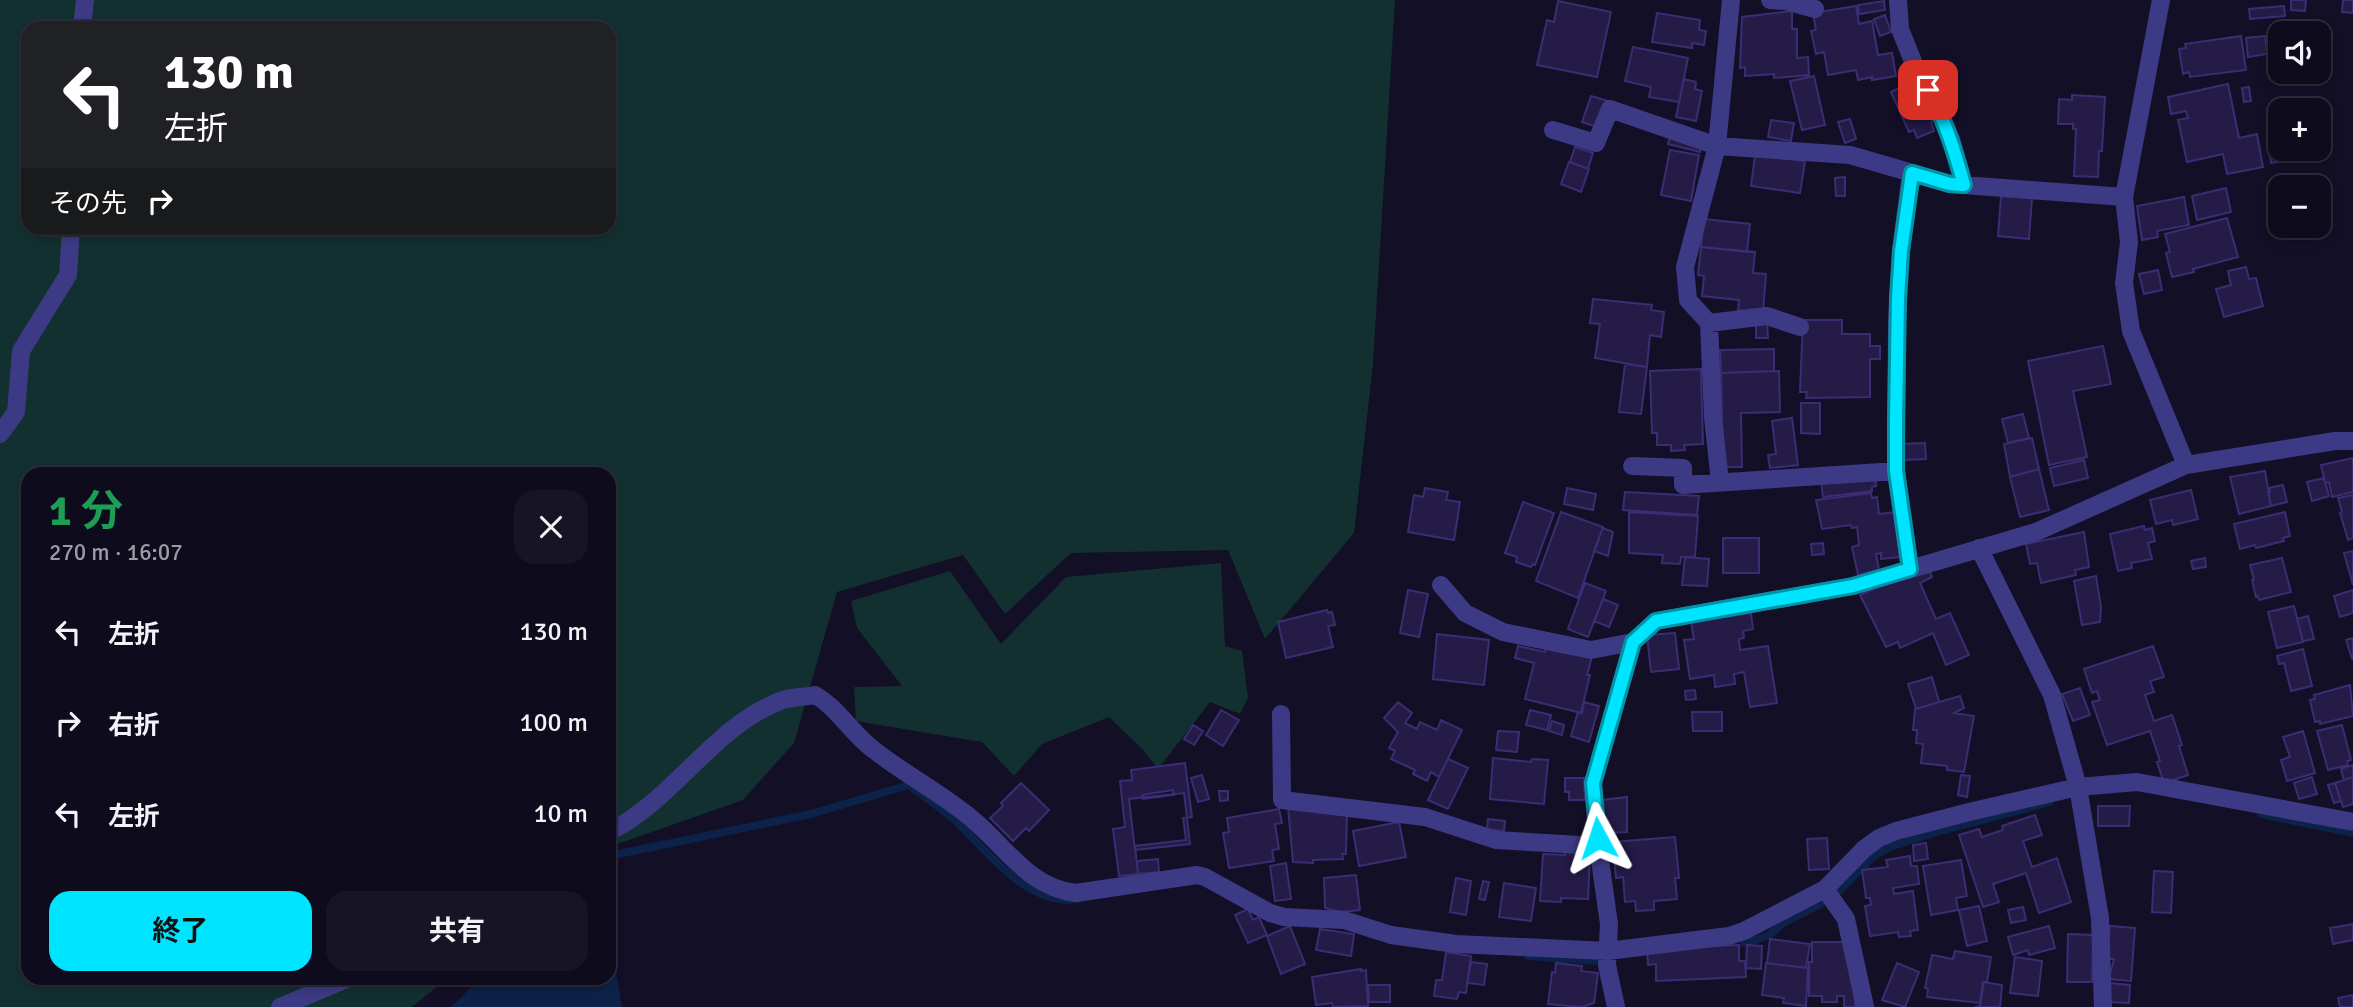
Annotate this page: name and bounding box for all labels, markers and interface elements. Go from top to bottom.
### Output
map controls [2268,21,2331,238]
button: sound [2268,21,2331,84]
text: 130 m [164,42,294,102]
icon: left [49,49,140,140]
pin [1898,60,1958,120]
icon: arrive [1909,71,1947,109]
button: + [2268,98,2331,161]
text: 左折 [164,109,228,148]
button: − [2268,175,2331,238]
icon: right [141,182,179,220]
text: その先 [49,188,127,220]
text: 1 分 [49,486,123,537]
button: close [514,490,588,564]
text: 270 m · 16:07 [49,538,183,567]
icon: left [49,613,87,651]
text: 130 m [519,616,588,648]
text: 左折 [108,619,160,651]
icon: right [49,704,87,742]
text: 100 m [519,707,588,739]
text: 右折 [108,710,160,742]
icon: left [49,795,87,833]
text: 10 m [533,798,588,830]
text: 左折 [108,801,160,833]
position arrow [1561,801,1635,875]
button: 終了 [49,891,312,971]
button: 共有 [326,891,588,971]

